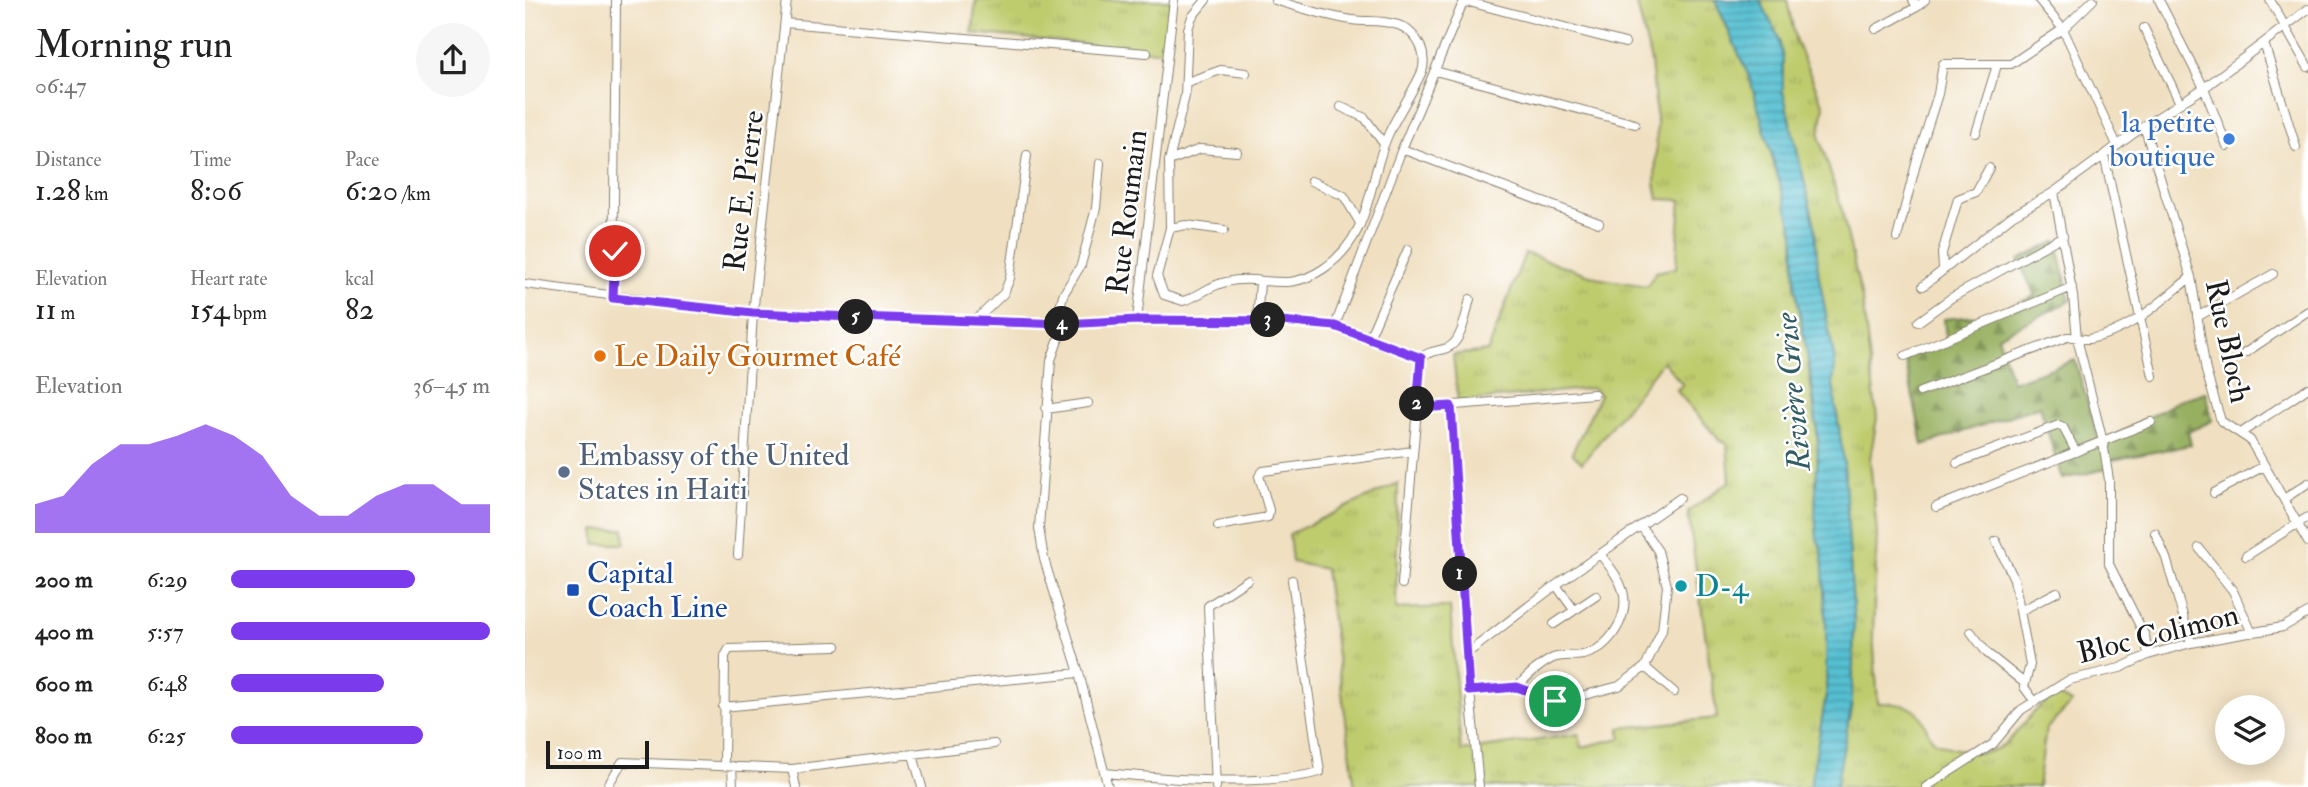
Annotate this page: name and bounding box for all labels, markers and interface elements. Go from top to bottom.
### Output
text: Morning run [35,21,233,69]
button: share [416,23,490,97]
text: 06:47 [35,71,87,100]
place label: la petite boutique [2109,104,2215,175]
street label: Rue E. Pierre [716,108,772,274]
street label: Rue Roumain [1099,127,1155,297]
marker: la petite boutique [2221,131,2237,147]
text: Distance [35,148,101,172]
text: Time [190,148,232,172]
text: Pace [345,148,379,172]
text: 1.28 [35,172,81,209]
text: 8:06 [190,172,242,209]
text: 6:20 [345,172,398,209]
text: km [81,182,109,206]
text: /km [398,182,431,206]
pin [585,221,645,281]
icon: check [596,232,634,270]
text: Elevation [35,267,107,291]
text: Heart rate [190,267,267,291]
text: kcal [345,267,374,291]
street label: Rue Bloch [2197,276,2259,406]
text: 11 [35,291,56,328]
text: 154 [190,291,229,328]
text: 82 [345,291,374,328]
pin: 5 [839,300,873,334]
text: m [56,301,75,325]
text: bpm [229,301,267,325]
pin: 3 [1251,302,1285,338]
text: 5 [851,304,860,328]
pin: 4 [1045,306,1079,342]
text: 3 [1264,307,1271,331]
text: 4 [1056,311,1067,335]
water label: Rivière Grise [1766,311,1820,474]
place label: Le Daily Gourmet Café [614,338,901,375]
marker: Le Daily Gourmet Café [592,348,608,364]
text: Elevation [35,371,123,400]
text: 36–45 m [413,371,490,400]
pin: 2 [1399,386,1435,422]
text: 2 [1412,391,1421,415]
place label: Embassy of the United States in Haiti [578,437,850,508]
marker: Embassy of the United States in Haiti [556,464,572,480]
place label: Capital Coach Line [587,555,728,626]
pin: 1 [1443,556,1478,592]
text: 1 [1456,561,1463,585]
text: 200 m [35,565,93,594]
text: 6:29 [147,565,188,594]
place label: D-4 [1695,568,1750,605]
marker: D-4 [1673,578,1689,594]
marker: Capital Coach Line [565,582,581,598]
street label: Bloc Colimon [2073,596,2243,672]
text: 400 m [35,617,94,646]
text: 5:57 [147,617,183,646]
text: 600 m [35,669,93,698]
text: 6:48 [147,669,187,698]
pin [1525,671,1585,731]
icon: arrive [1536,682,1574,720]
map controls [2215,695,2285,765]
button: layers [2215,695,2285,765]
text: 800 m [35,721,92,750]
text: 6:25 [147,721,186,750]
scale bar [546,738,649,770]
text: 100 m [557,741,602,765]

